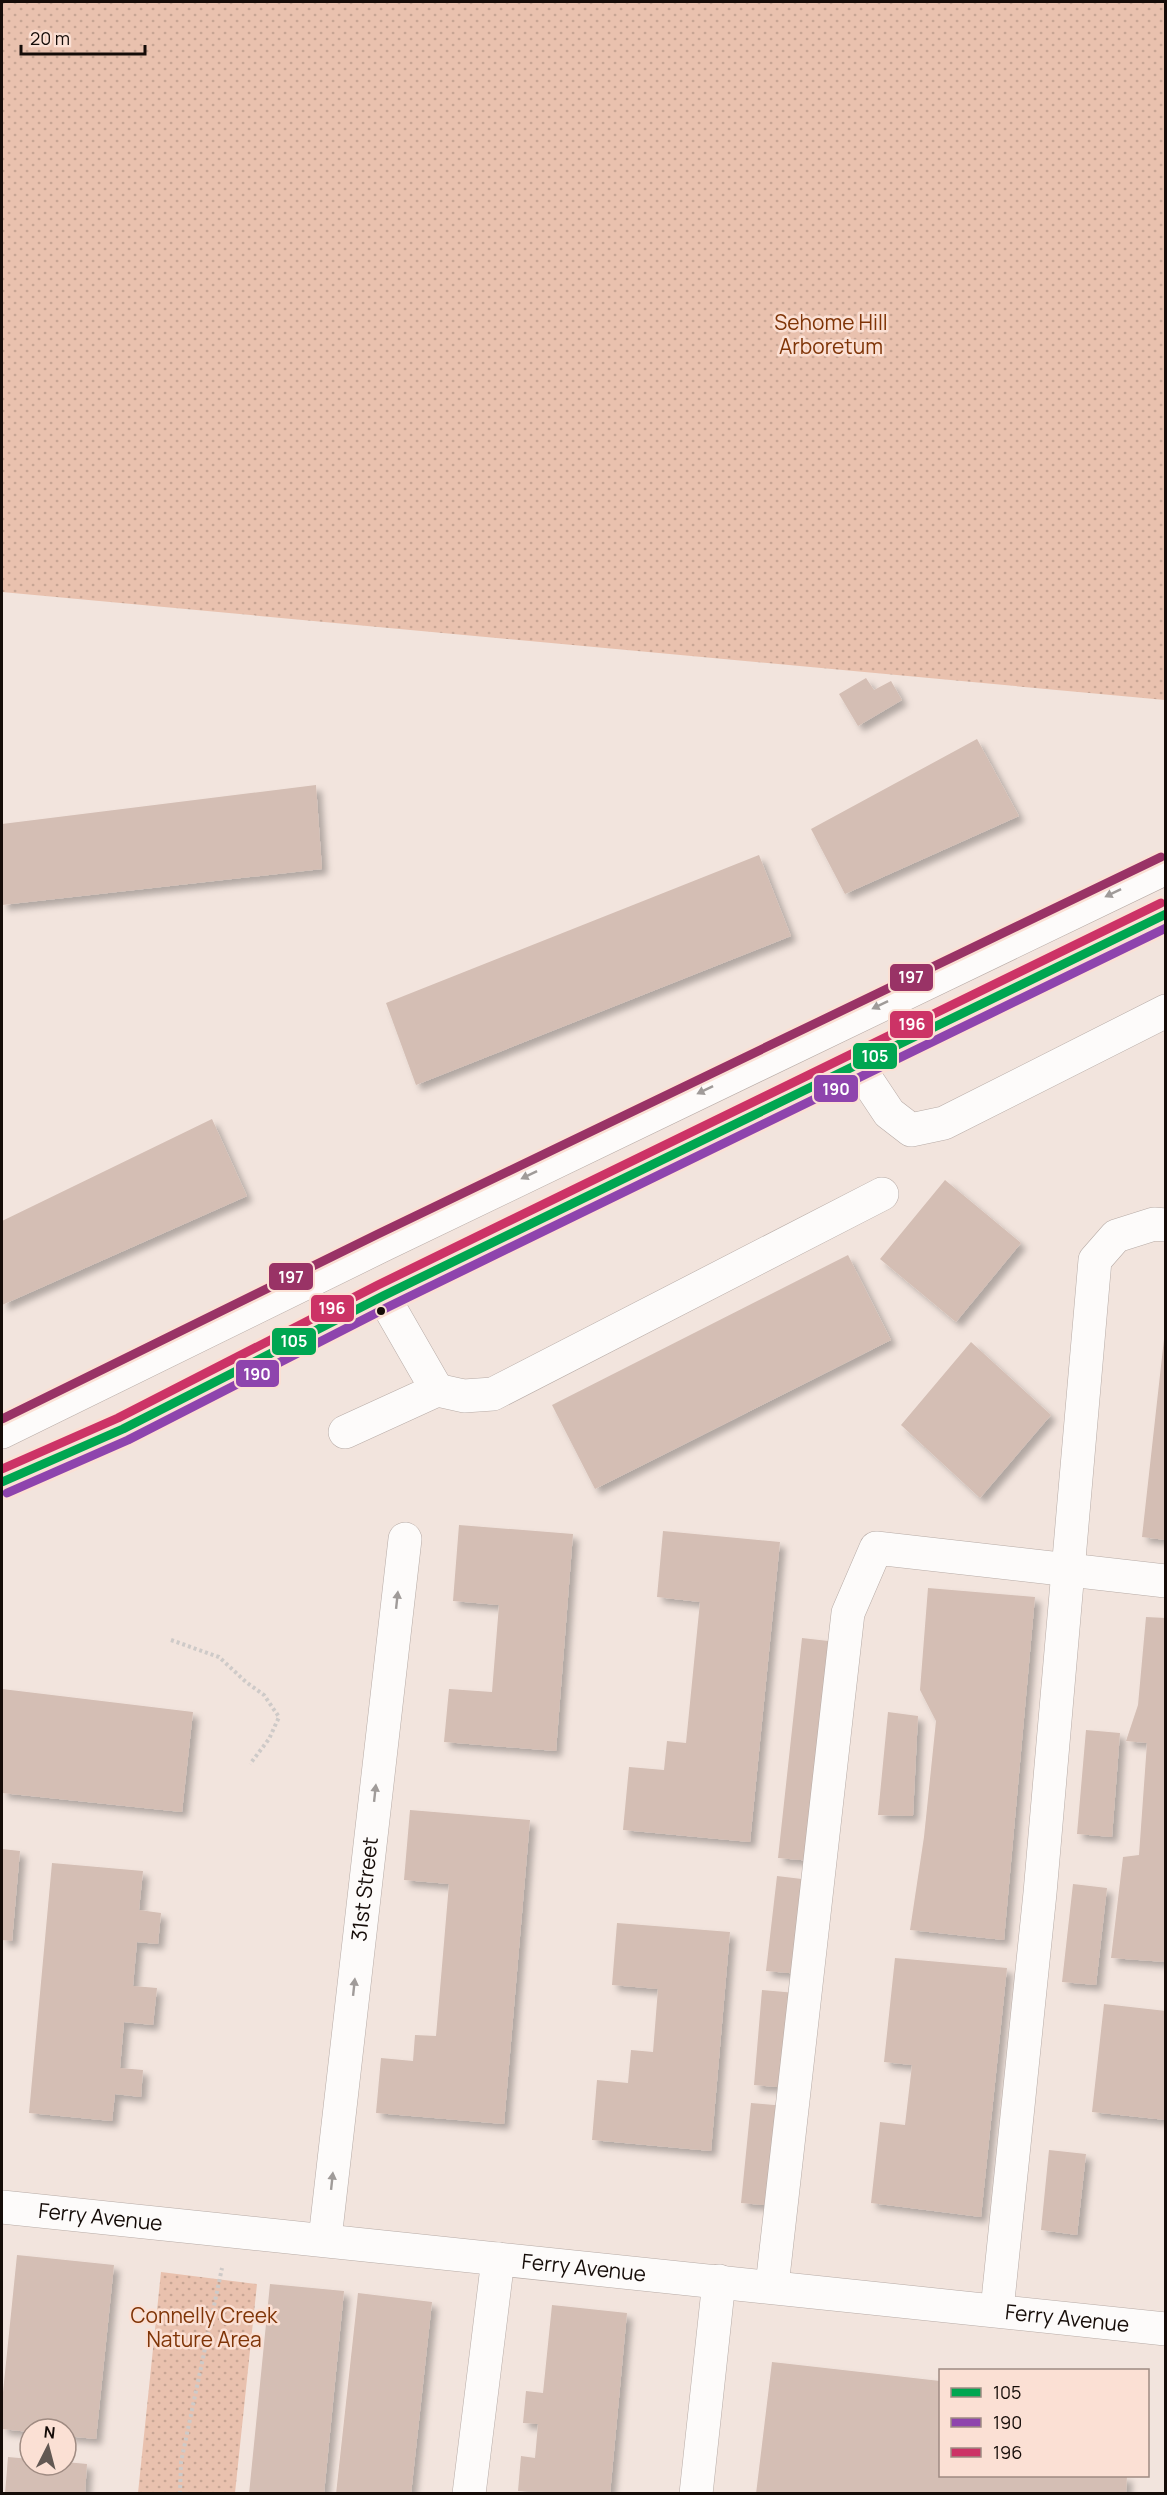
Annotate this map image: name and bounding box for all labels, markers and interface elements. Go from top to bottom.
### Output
scale bar [21,18,146,56]
text: 20 m [30,26,70,50]
park label: Sehome Hill Arboretum [774,308,888,360]
one-way arrow [1104,889,1121,898]
line badge: 197 [889,963,934,992]
text: 197 [898,966,924,988]
one-way arrow [872,1001,889,1010]
line badge: 196 [889,1010,934,1039]
text: 196 [899,1013,925,1035]
line badge: 105 [852,1042,898,1070]
text: 105 [862,1045,888,1067]
line badge: 190 [813,1074,859,1103]
text: 190 [822,1078,850,1100]
one-way arrow [696,1085,713,1095]
one-way arrow [521,1170,538,1179]
line badge: 197 [268,1262,314,1291]
text: 197 [278,1266,304,1288]
line badge: 196 [310,1294,355,1323]
text: 196 [319,1297,345,1319]
unlabelled marker [375,1305,387,1317]
line badge: 105 [271,1327,317,1356]
text: 105 [281,1330,307,1352]
line badge: 190 [235,1359,280,1388]
text: 190 [243,1363,271,1385]
one-way arrow [392,1590,402,1609]
one-way arrow [371,1784,380,1803]
street label: 31st Street [344,1835,384,1943]
one-way arrow [349,1978,358,1997]
one-way arrow [327,2171,337,2190]
street label: Ferry Avenue [37,2196,164,2237]
street label: Ferry Avenue [520,2247,647,2287]
street label: Ferry Avenue [1004,2297,1131,2338]
park label: Connelly Creek Nature Area [130,2301,278,2353]
legend [939,2369,1149,2477]
text: 105 [993,2380,1021,2404]
text: 190 [993,2410,1022,2434]
north arrow [18,2417,78,2477]
text: N [43,2421,56,2444]
text: 196 [993,2440,1022,2464]

